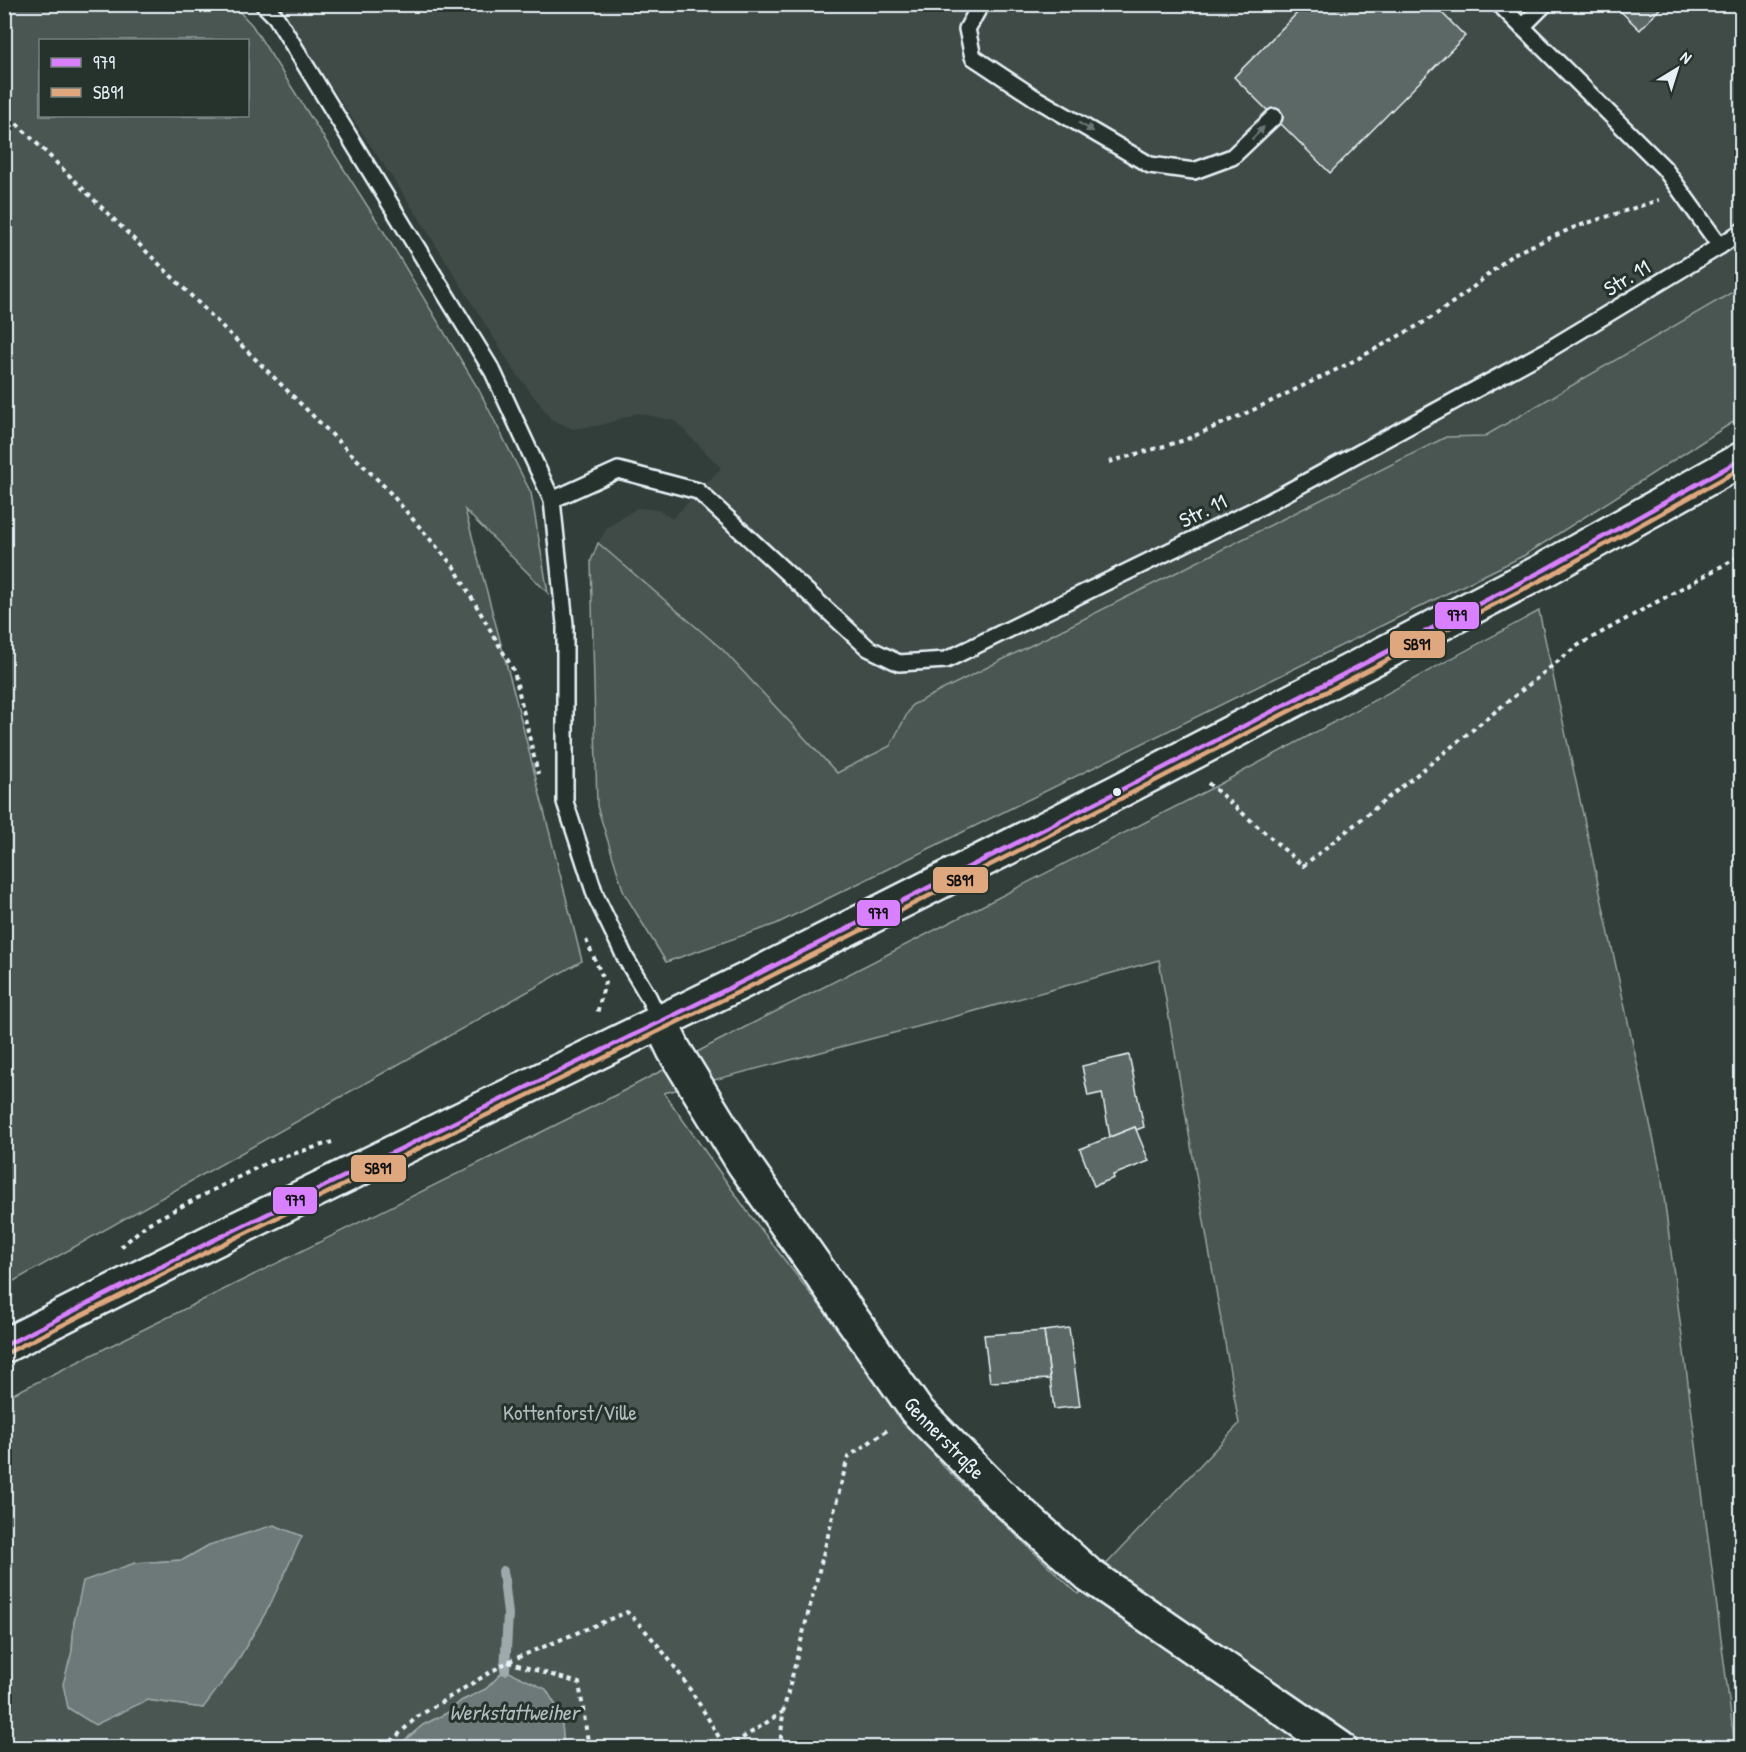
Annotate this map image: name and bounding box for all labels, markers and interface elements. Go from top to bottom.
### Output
legend [39,39,249,117]
north arrow [1647,39,1707,99]
text: N [1676,46,1697,69]
text: 979 [93,50,116,75]
text: SB91 [93,80,124,105]
one-way arrow [1078,122,1094,133]
one-way arrow [1251,126,1265,140]
street label: Str. 11 [1598,252,1655,303]
street label: Str. 11 [1174,487,1231,534]
line badge: 979 [1434,601,1480,630]
text: 979 [1447,604,1467,626]
line badge: SB91 [1389,630,1446,659]
text: SB91 [1403,633,1431,655]
unlabelled marker [1111,786,1123,798]
line badge: SB91 [932,866,989,894]
text: SB91 [946,869,974,891]
line badge: 979 [856,899,901,927]
text: 979 [868,902,888,924]
line badge: SB91 [350,1154,407,1183]
text: SB91 [364,1157,392,1179]
line badge: 979 [272,1186,318,1215]
text: 979 [285,1189,305,1211]
street label: Gennerstraße [897,1391,992,1486]
park label: Kottenforst/Ville [503,1398,637,1427]
water label: Werkstattweiher [449,1697,582,1727]

